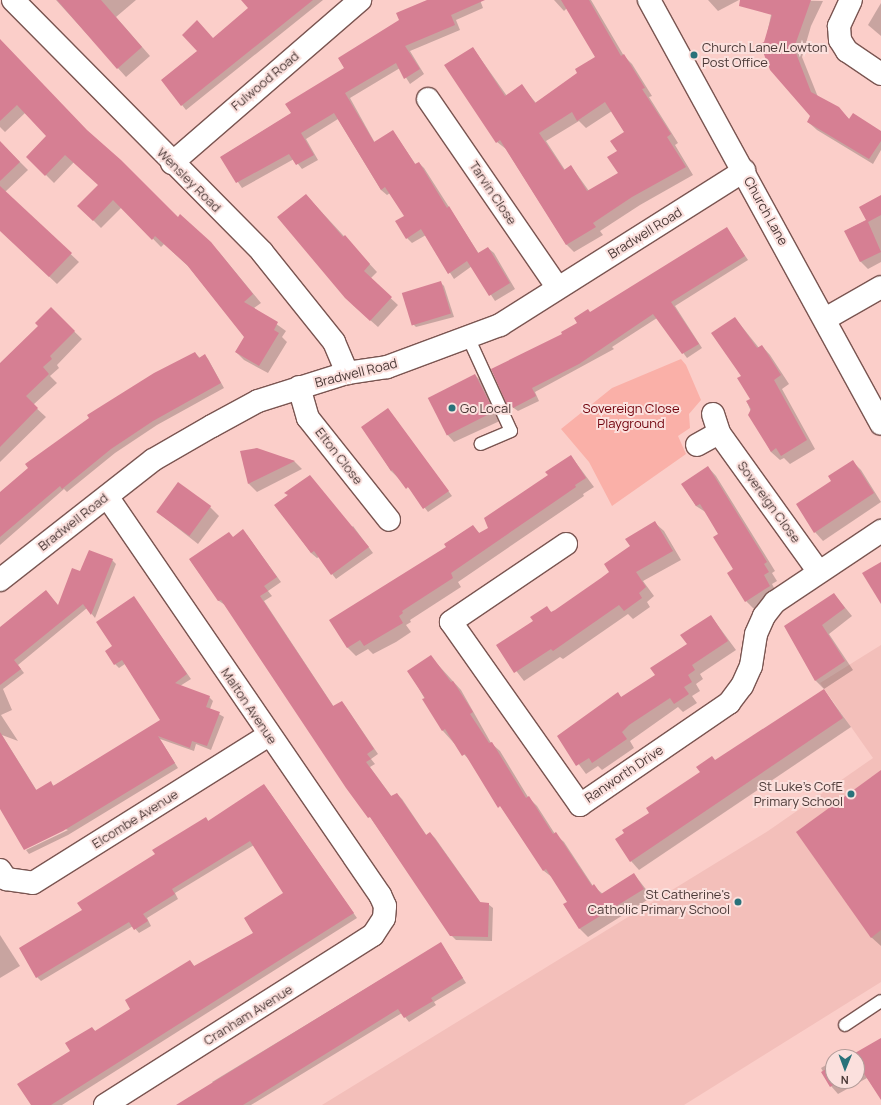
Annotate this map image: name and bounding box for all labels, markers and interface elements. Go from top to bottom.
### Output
place label: Church Lane/Lowton Post Office [702,40,827,71]
street label: Fulwood Road [228,48,302,114]
marker: Church Lane/Lowton Post Office [689,50,699,60]
street label: Wensley Road [154,145,224,215]
street label: Tarvin Close [466,158,520,228]
street label: Church Lane [741,174,791,248]
street label: Bradwell Road [605,204,685,262]
street label: Bradwell Road [313,355,399,391]
place label: Go Local [460,400,511,416]
park label: Sovereign Close Playground [583,401,679,432]
marker: Go Local [447,403,457,413]
street label: Elton Close [312,424,366,488]
street label: Sovereign Close [734,458,804,546]
street label: Bradwell Road [35,490,111,554]
street label: Malton Avenue [218,665,280,747]
street label: Ranworth Drive [582,742,666,806]
place label: St Luke's CofE Primary School [754,779,843,810]
street label: Elcombe Avenue [89,786,181,852]
marker: St Luke's CofE Primary School [846,789,856,799]
place label: St Catherine's Catholic Primary School [588,887,730,918]
marker: St Catherine's Catholic Primary School [733,897,743,907]
street label: Cranham Avenue [201,981,295,1049]
north arrow [825,1049,865,1089]
text: N [841,1073,849,1088]

